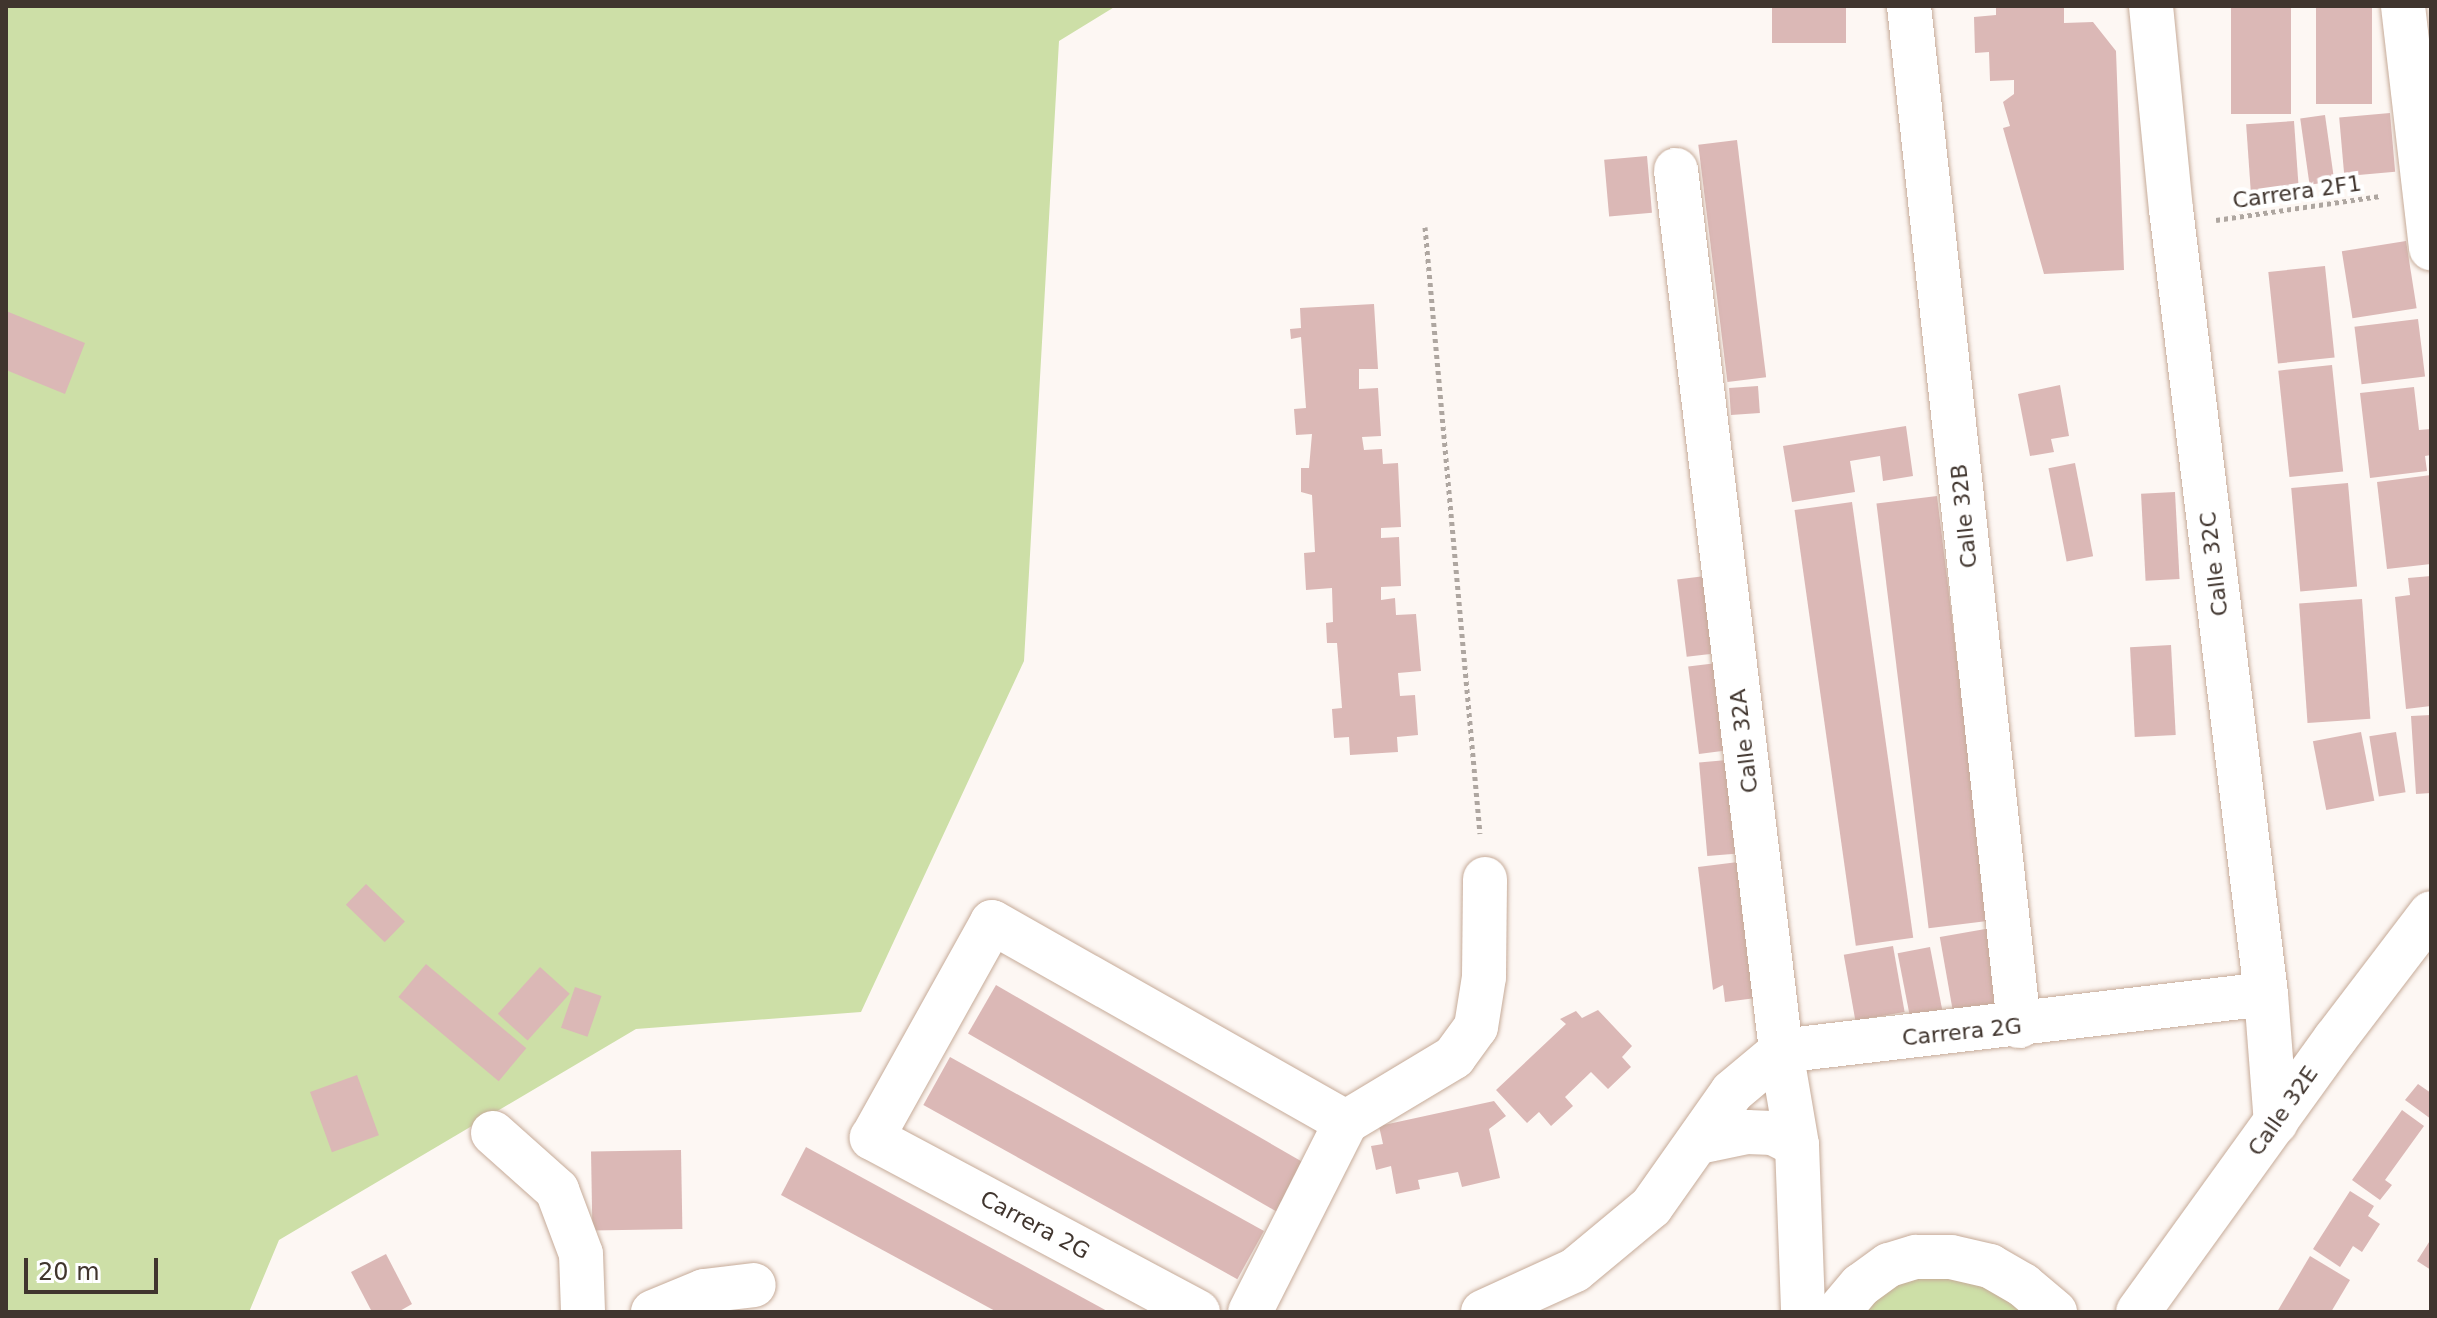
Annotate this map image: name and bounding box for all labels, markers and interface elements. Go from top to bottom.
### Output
street label: Carrera 2F1 [2231,170,2363,214]
street label: Calle 32B [1945,463,1983,569]
street label: Calle 32C [2195,510,2233,618]
street label: Calle 32A [1725,687,1763,795]
street label: Carrera 2G [1901,1013,2023,1051]
street label: Calle 32E [2243,1061,2323,1161]
street label: Carrera 2G [976,1185,1094,1265]
scale bar [28,1242,162,1292]
text: 20 m [38,1258,100,1286]

